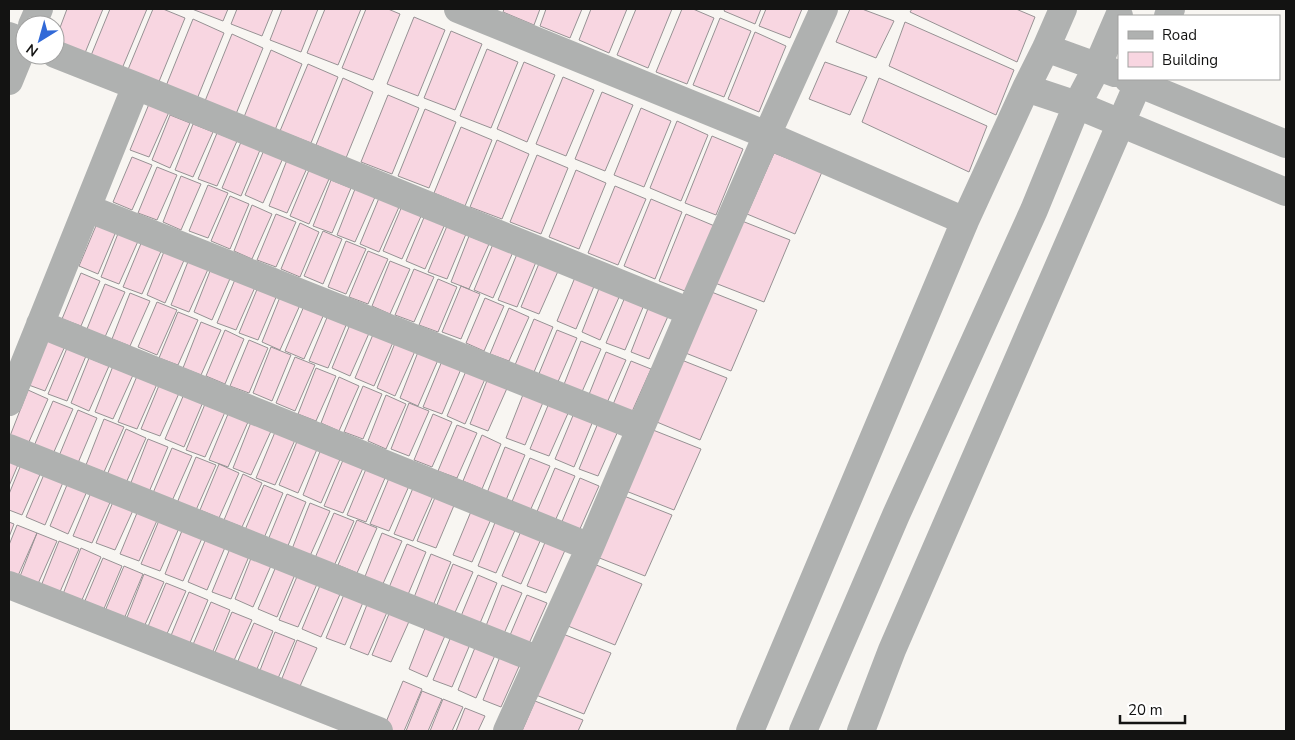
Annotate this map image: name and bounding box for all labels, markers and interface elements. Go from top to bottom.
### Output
north arrow [15,15,65,65]
legend [1118,15,1280,80]
text: Road [1162,25,1197,45]
text: N [23,39,42,61]
text: Building [1162,50,1218,70]
scale bar [1120,692,1185,724]
text: 20 m [1128,700,1163,720]

